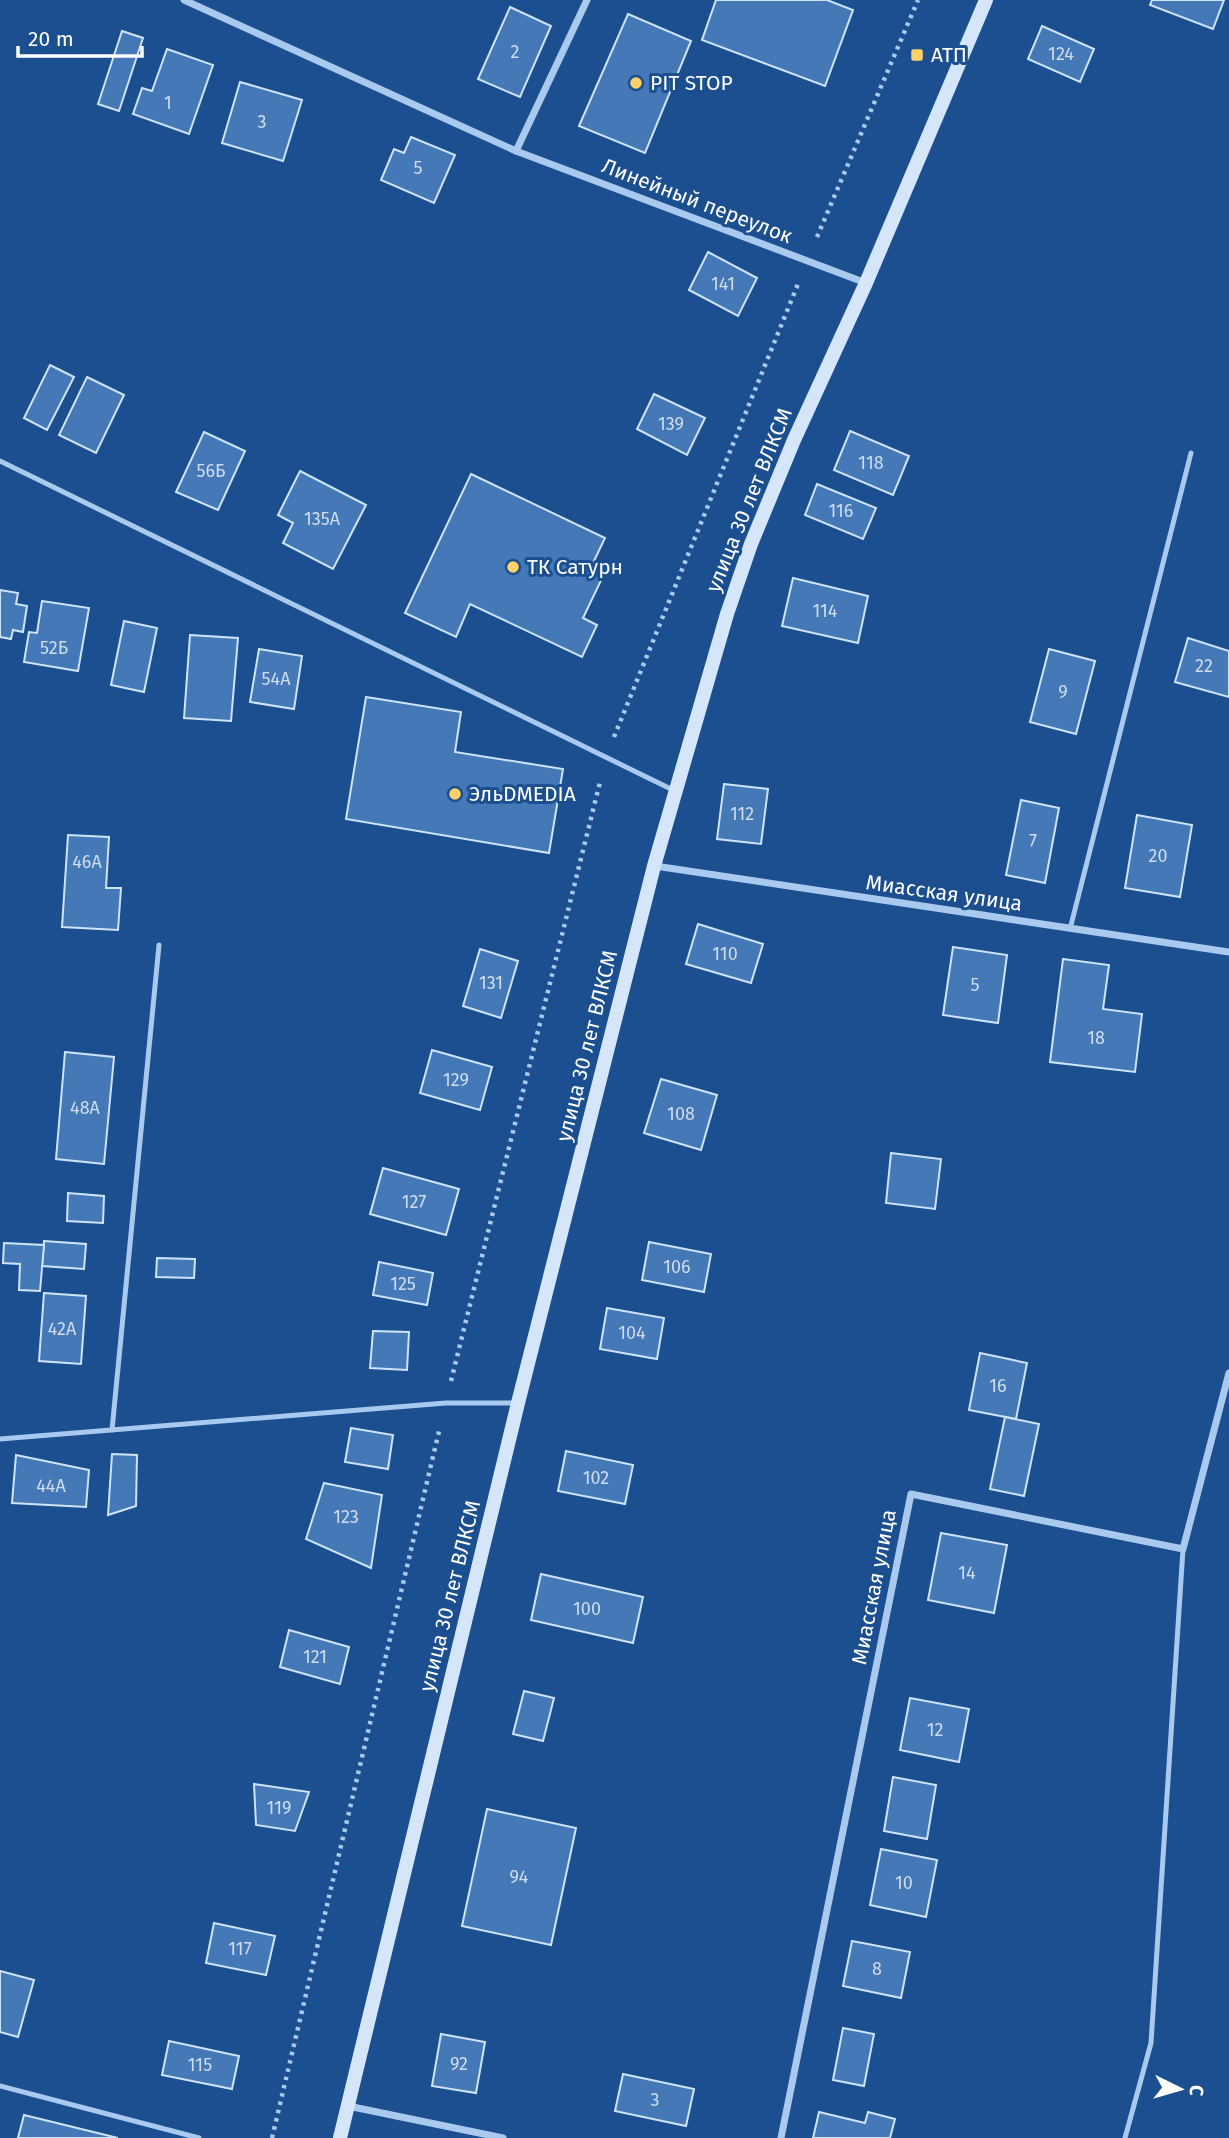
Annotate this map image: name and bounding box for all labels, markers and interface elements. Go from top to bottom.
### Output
scale bar [18,14,142,58]
text: 20 m [28,26,74,52]
house number: 2 [511,41,520,63]
place label: АТП [931,42,967,68]
house number: 124 [1048,43,1074,65]
marker: АТП [909,47,925,63]
place label: PIT STOP [650,70,733,96]
marker: PIT STOP [628,75,644,91]
house number: 1 [164,92,172,114]
house number: 3 [258,111,266,133]
street label: Линейный переулок [598,153,796,249]
house number: 5 [413,157,423,179]
house number: 141 [711,273,735,295]
street label: улица 30 лет ВЛКСМ [700,404,798,596]
house number: 139 [658,413,684,435]
house number: 118 [858,452,884,474]
house number: 56Б [196,460,226,482]
house number: 116 [829,500,853,522]
house number: 135А [304,508,341,530]
place label: ТК Сатурн [527,554,623,580]
marker: ТК Сатурн [505,559,521,575]
house number: 114 [813,600,838,622]
house number: 52Б [40,637,68,659]
house number: 22 [1195,655,1213,677]
house number: 54А [262,668,291,690]
house number: 9 [1058,681,1068,703]
place label: ЭльDMEDIA [469,781,576,807]
marker: ЭльDMEDIA [447,786,463,802]
house number: 112 [730,803,754,825]
house number: 7 [1029,830,1037,852]
house number: 20 [1149,845,1167,867]
house number: 46А [72,851,102,873]
street label: Миасская улица [864,869,1024,917]
house number: 110 [712,943,738,965]
street label: улица 30 лет ВЛКСМ [551,947,623,1145]
house number: 131 [479,972,503,994]
house number: 5 [970,974,980,996]
house number: 18 [1087,1027,1105,1049]
house number: 129 [443,1069,469,1091]
house number: 48А [70,1097,101,1119]
house number: 108 [667,1103,695,1125]
house number: 127 [402,1191,426,1213]
house number: 106 [663,1256,691,1278]
house number: 125 [390,1273,416,1295]
house number: 42А [48,1318,77,1340]
house number: 104 [618,1322,646,1344]
house number: 16 [989,1375,1007,1397]
house number: 102 [583,1467,609,1489]
house number: 44А [36,1475,66,1497]
street label: улица 30 лет ВЛКСМ [414,1497,486,1695]
house number: 123 [333,1506,359,1528]
street label: Миасская улица [846,1507,902,1667]
house number: 14 [958,1562,976,1584]
house number: 100 [573,1598,601,1620]
house number: 121 [303,1646,327,1668]
house number: 12 [927,1719,943,1741]
house number: 119 [267,1797,291,1819]
house number: 94 [510,1866,529,1888]
house number: 10 [895,1872,913,1894]
house number: 117 [228,1938,252,1960]
house number: 8 [872,1958,882,1980]
house number: 92 [450,2053,468,2075]
house number: 115 [188,2054,212,2076]
north arrow [1145,2054,1215,2124]
text: С [1184,2084,1208,2097]
house number: 3 [651,2089,659,2111]

